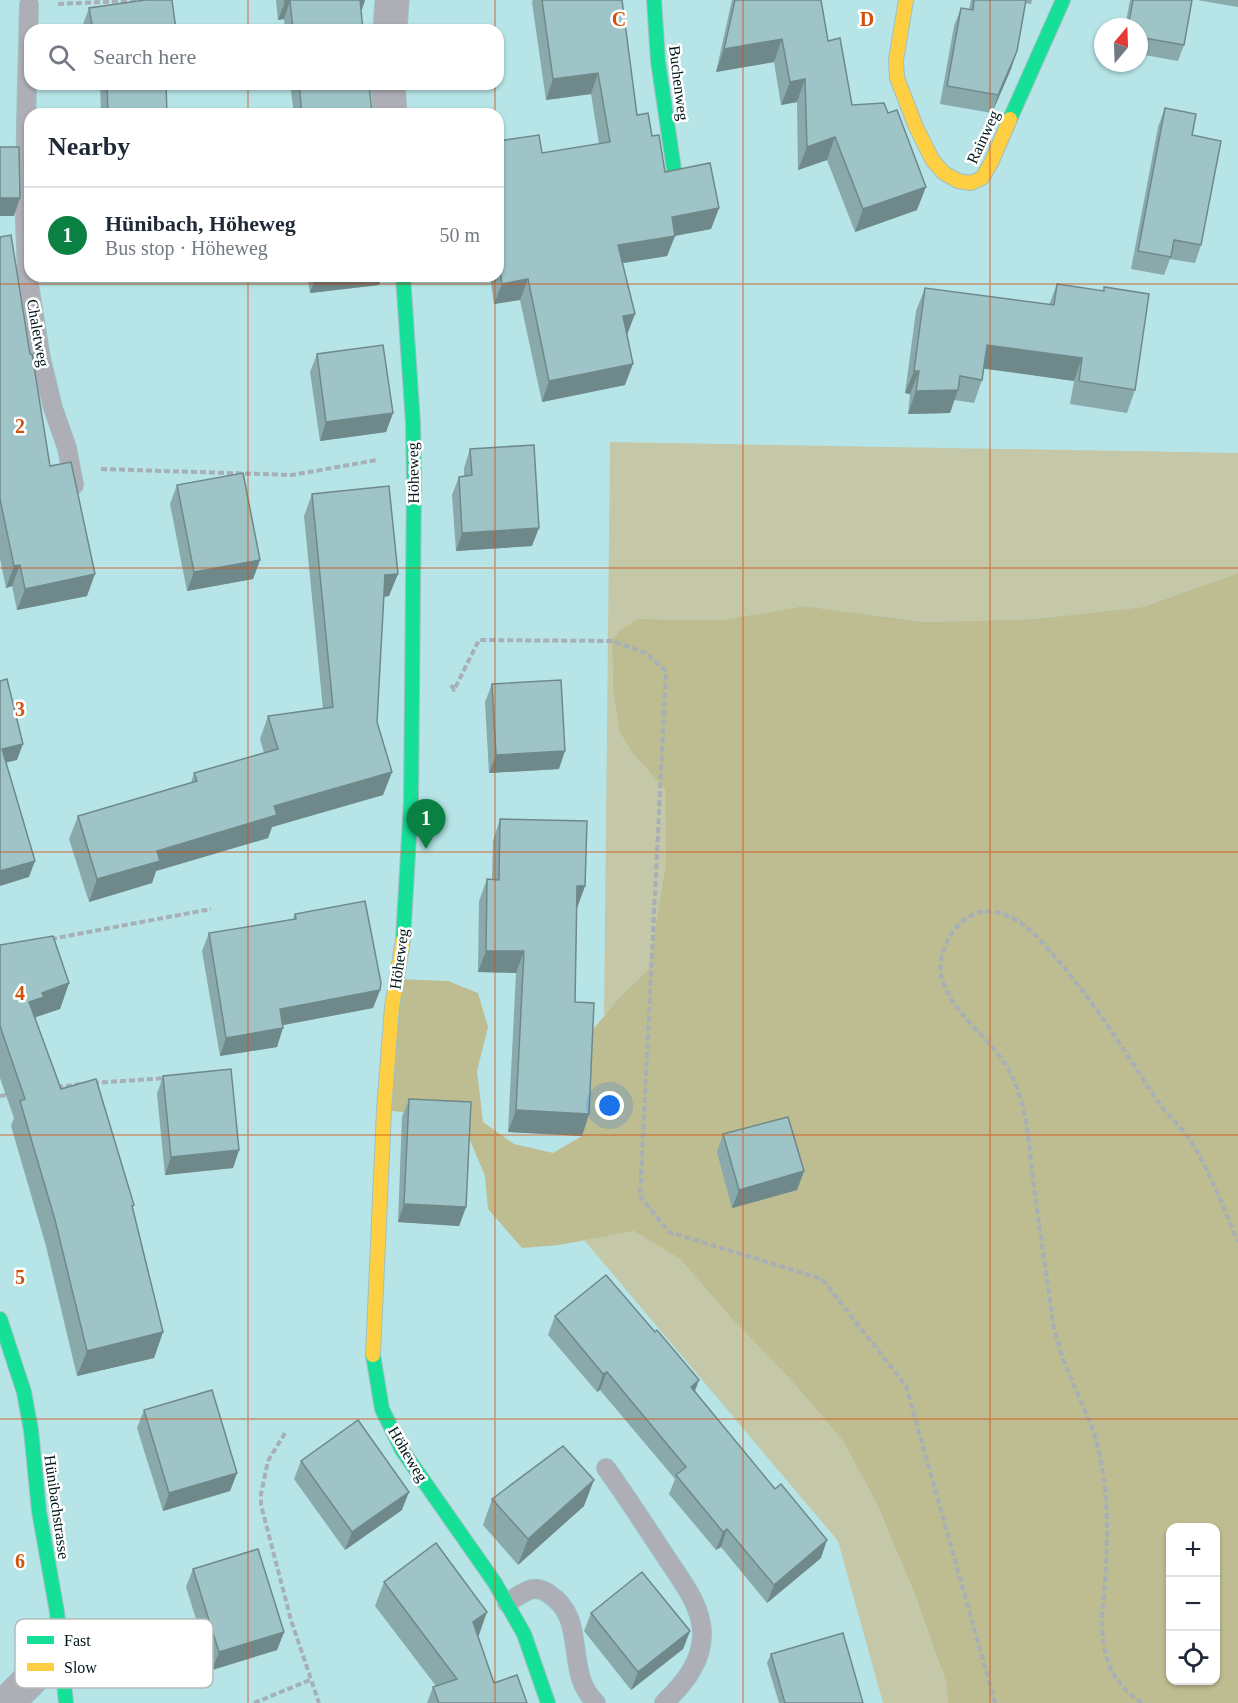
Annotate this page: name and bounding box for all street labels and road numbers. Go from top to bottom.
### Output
street label: Buchenweg [665,44,692,122]
street label: Rainweg [963,108,1004,167]
street label: Chaletweg [23,298,52,368]
street label: Höheweg [404,442,423,504]
street label: Höheweg [386,927,413,991]
street label: Höheweg [384,1423,431,1485]
street label: Hünibachstrasse [41,1454,73,1560]

